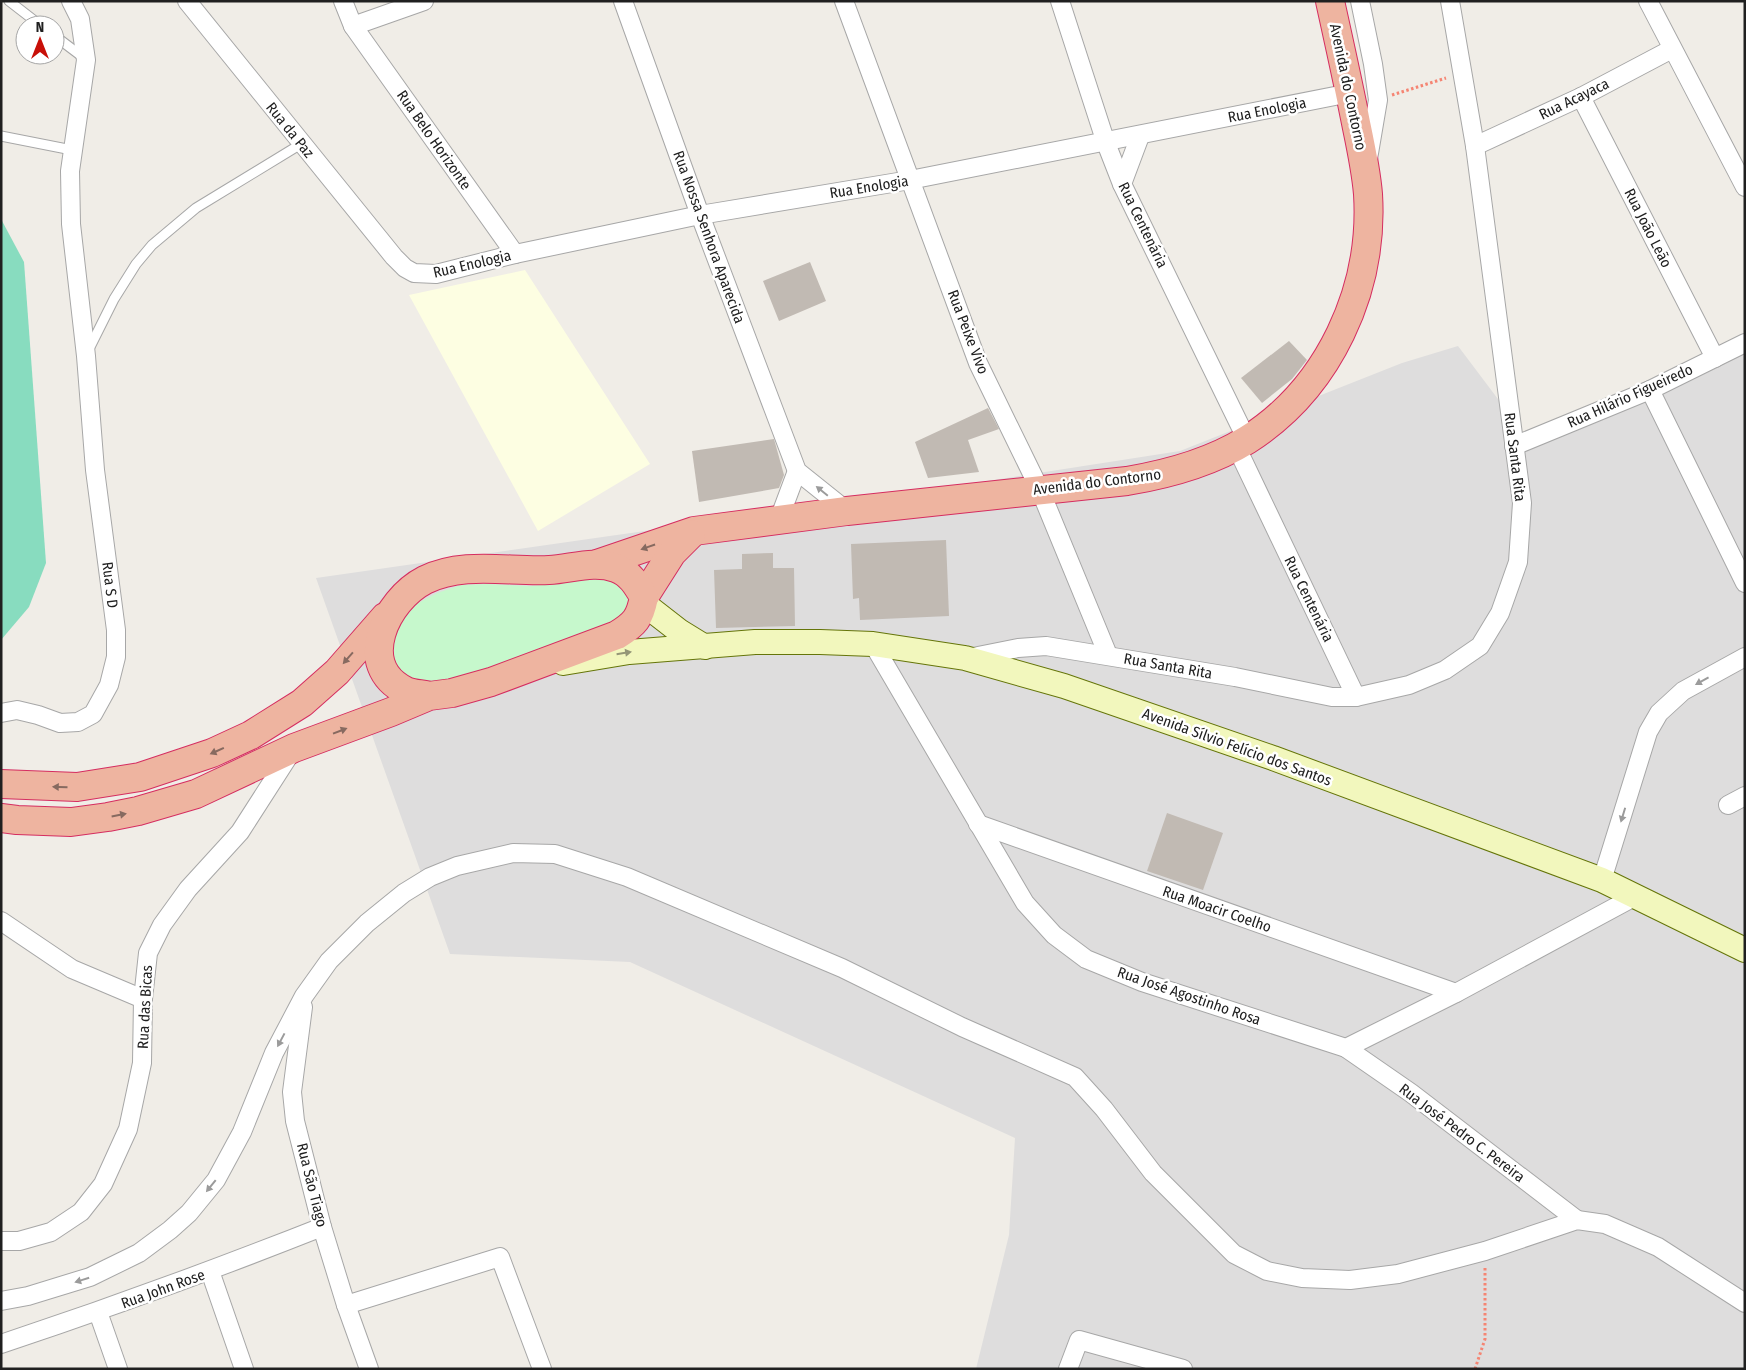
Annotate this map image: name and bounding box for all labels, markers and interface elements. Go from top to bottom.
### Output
north arrow [15,15,65,65]
text: N [36,19,44,36]
street label: Avenida do Contorno [1326,22,1370,152]
street label: Rua Acayaca [1536,74,1612,124]
street label: Rua Belo Horizonte [393,87,475,193]
street label: Rua Enologia [1226,94,1308,126]
street label: Rua da Paz [262,99,318,161]
street label: Rua Nossa Senhora Aparecida [669,148,749,326]
street label: Rua Enologia [828,172,910,202]
street label: Rua Centenária [1114,179,1172,271]
street label: Rua João Leão [1620,185,1676,271]
street label: Rua Enologia [431,246,513,282]
street label: Rua Peixe Vivo [944,287,992,377]
street label: Rua Hilário Figueiredo [1564,360,1696,432]
street label: Rua Santa Rita [1501,412,1529,502]
street label: Avenida do Contorno [1032,465,1162,499]
one-way arrow [816,485,829,496]
one-way arrow [640,544,655,551]
street label: Rua Centenária [1280,553,1338,645]
street label: Rua S D [98,561,122,609]
one-way arrow [617,649,633,657]
street label: Rua Santa Rita [1122,649,1214,683]
one-way arrow [343,652,354,665]
one-way arrow [1695,677,1709,685]
street label: Avenida Sílvio Felício dos Santos [1140,704,1334,790]
one-way arrow [332,727,347,734]
one-way arrow [210,747,224,755]
one-way arrow [51,782,67,790]
one-way arrow [1618,807,1626,822]
one-way arrow [112,811,127,819]
street label: Rua Moacir Coelho [1160,882,1274,936]
street label: Rua José Agostinho Rosa [1115,963,1263,1029]
street label: Rua das Bicas [134,965,156,1049]
one-way arrow [277,1032,285,1047]
street label: Rua José Pedro C. Pereira [1396,1080,1528,1186]
street label: Rua São Tiago [293,1141,331,1229]
one-way arrow [206,1179,217,1192]
street label: Rua John Rose [119,1266,207,1312]
one-way arrow [74,1276,89,1284]

